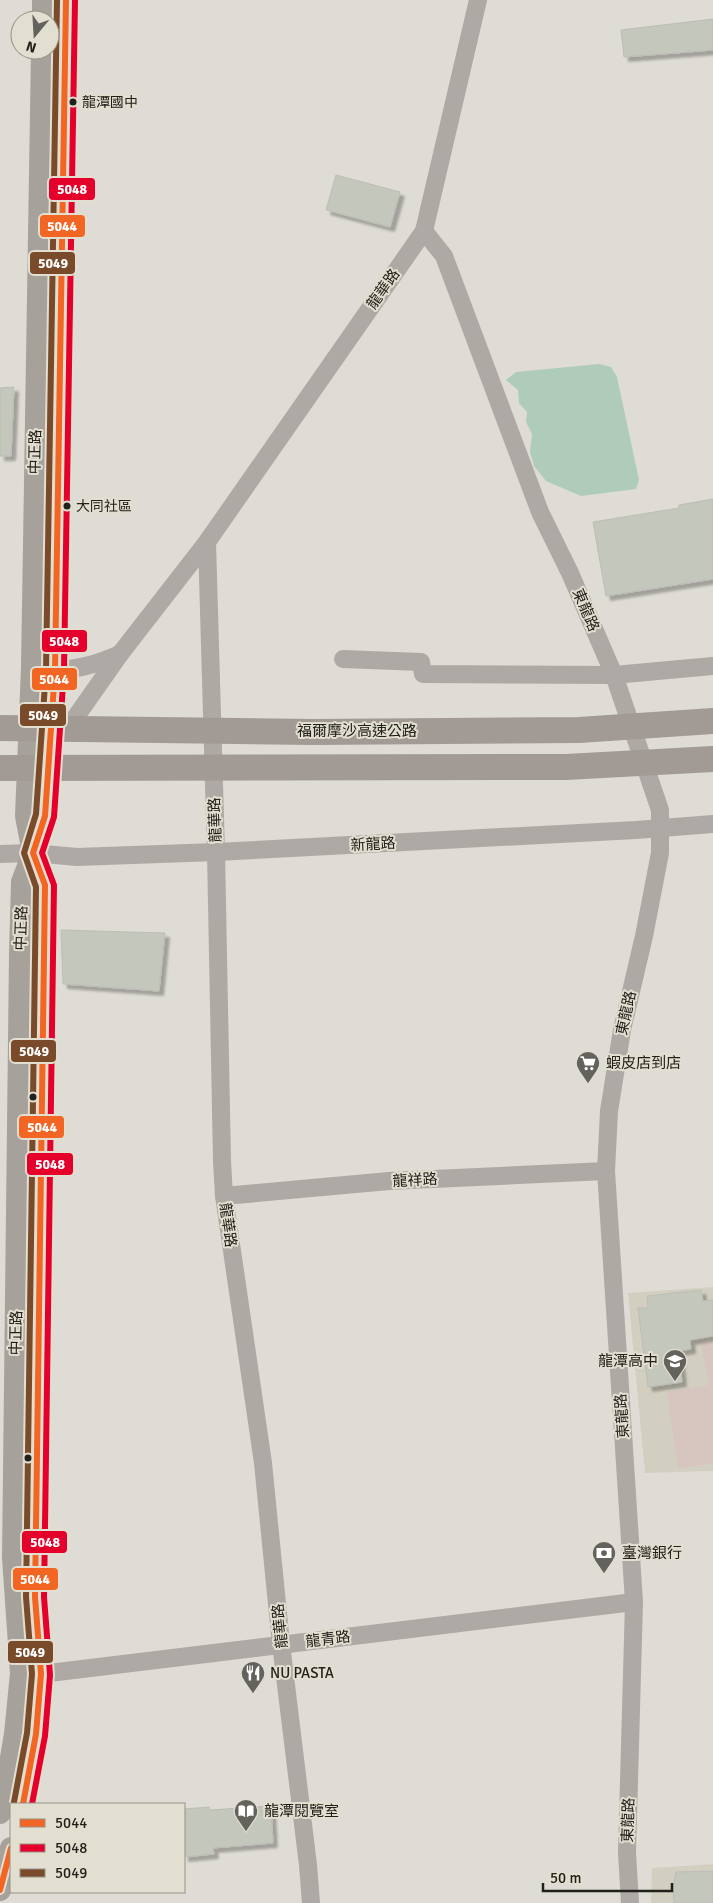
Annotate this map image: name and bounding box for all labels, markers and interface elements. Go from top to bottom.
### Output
north arrow [10,10,60,60]
text: N [24,37,38,56]
place label: 龍潭國中 [82,94,138,111]
marker: 龍潭國中 [68,97,78,107]
line badge: 5048 [48,177,96,201]
text: 5048 [57,181,88,198]
line badge: 5044 [39,214,86,238]
text: 5044 [47,218,78,235]
line badge: 5049 [29,251,76,275]
text: 5049 [38,255,69,272]
street label: 龍華路 [363,265,403,313]
street label: 中正路 [26,429,44,475]
place label: 大同社區 [76,498,132,515]
marker: 大同社區 [62,501,72,511]
street label: 東龍路 [569,586,603,634]
line badge: 5048 [41,629,88,653]
text: 5048 [49,633,80,650]
line badge: 5044 [31,667,78,691]
text: 5044 [39,671,70,688]
line badge: 5049 [19,703,67,727]
text: 5049 [28,707,59,724]
street label: 福爾摩沙高速公路 [297,722,417,740]
street label: 龍華路 [205,797,225,843]
street label: 新龍路 [350,834,396,854]
street label: 中正路 [11,905,31,951]
street label: 東龍路 [613,989,639,1037]
line badge: 5049 [10,1039,57,1063]
text: 5049 [19,1043,50,1060]
supermarket icon: 蝦皮店到店 [575,1050,601,1084]
place label: 蝦皮店到店 [606,1054,681,1072]
unlabelled marker [28,1092,38,1102]
line badge: 5044 [18,1115,65,1139]
text: 5044 [27,1119,58,1136]
line badge: 5048 [26,1152,74,1176]
text: 5048 [35,1156,66,1173]
street label: 龍祥路 [392,1170,438,1190]
street label: 龍華路 [216,1201,240,1249]
street label: 中正路 [7,1310,25,1356]
school or university icon: 龍潭高中 [662,1348,688,1382]
place label: 龍潭高中 [598,1352,658,1370]
street label: 東龍路 [611,1393,633,1439]
unlabelled marker [23,1453,33,1463]
line badge: 5048 [21,1530,68,1554]
text: 5048 [30,1534,61,1551]
bank icon: 臺灣銀行 [591,1540,617,1574]
place label: 臺灣銀行 [622,1544,682,1562]
line badge: 5044 [12,1567,59,1591]
text: 5044 [20,1571,51,1588]
street label: 龍華路 [269,1603,291,1649]
street label: 龍青路 [305,1627,351,1651]
line badge: 5049 [7,1640,54,1664]
text: 5049 [15,1644,46,1661]
restaurant icon: NU PASTA [240,1660,266,1694]
place label: NU PASTA [270,1664,334,1682]
street label: 東龍路 [618,1797,638,1843]
library icon: 龍潭閱覽室 [233,1798,259,1832]
place label: 龍潭閱覽室 [264,1802,339,1820]
legend [10,1803,185,1893]
text: 5044 [55,1814,87,1832]
text: 5048 [55,1839,87,1857]
scale bar [543,1860,672,1892]
text: 5049 [55,1864,87,1882]
text: 50 m [550,1869,581,1887]

